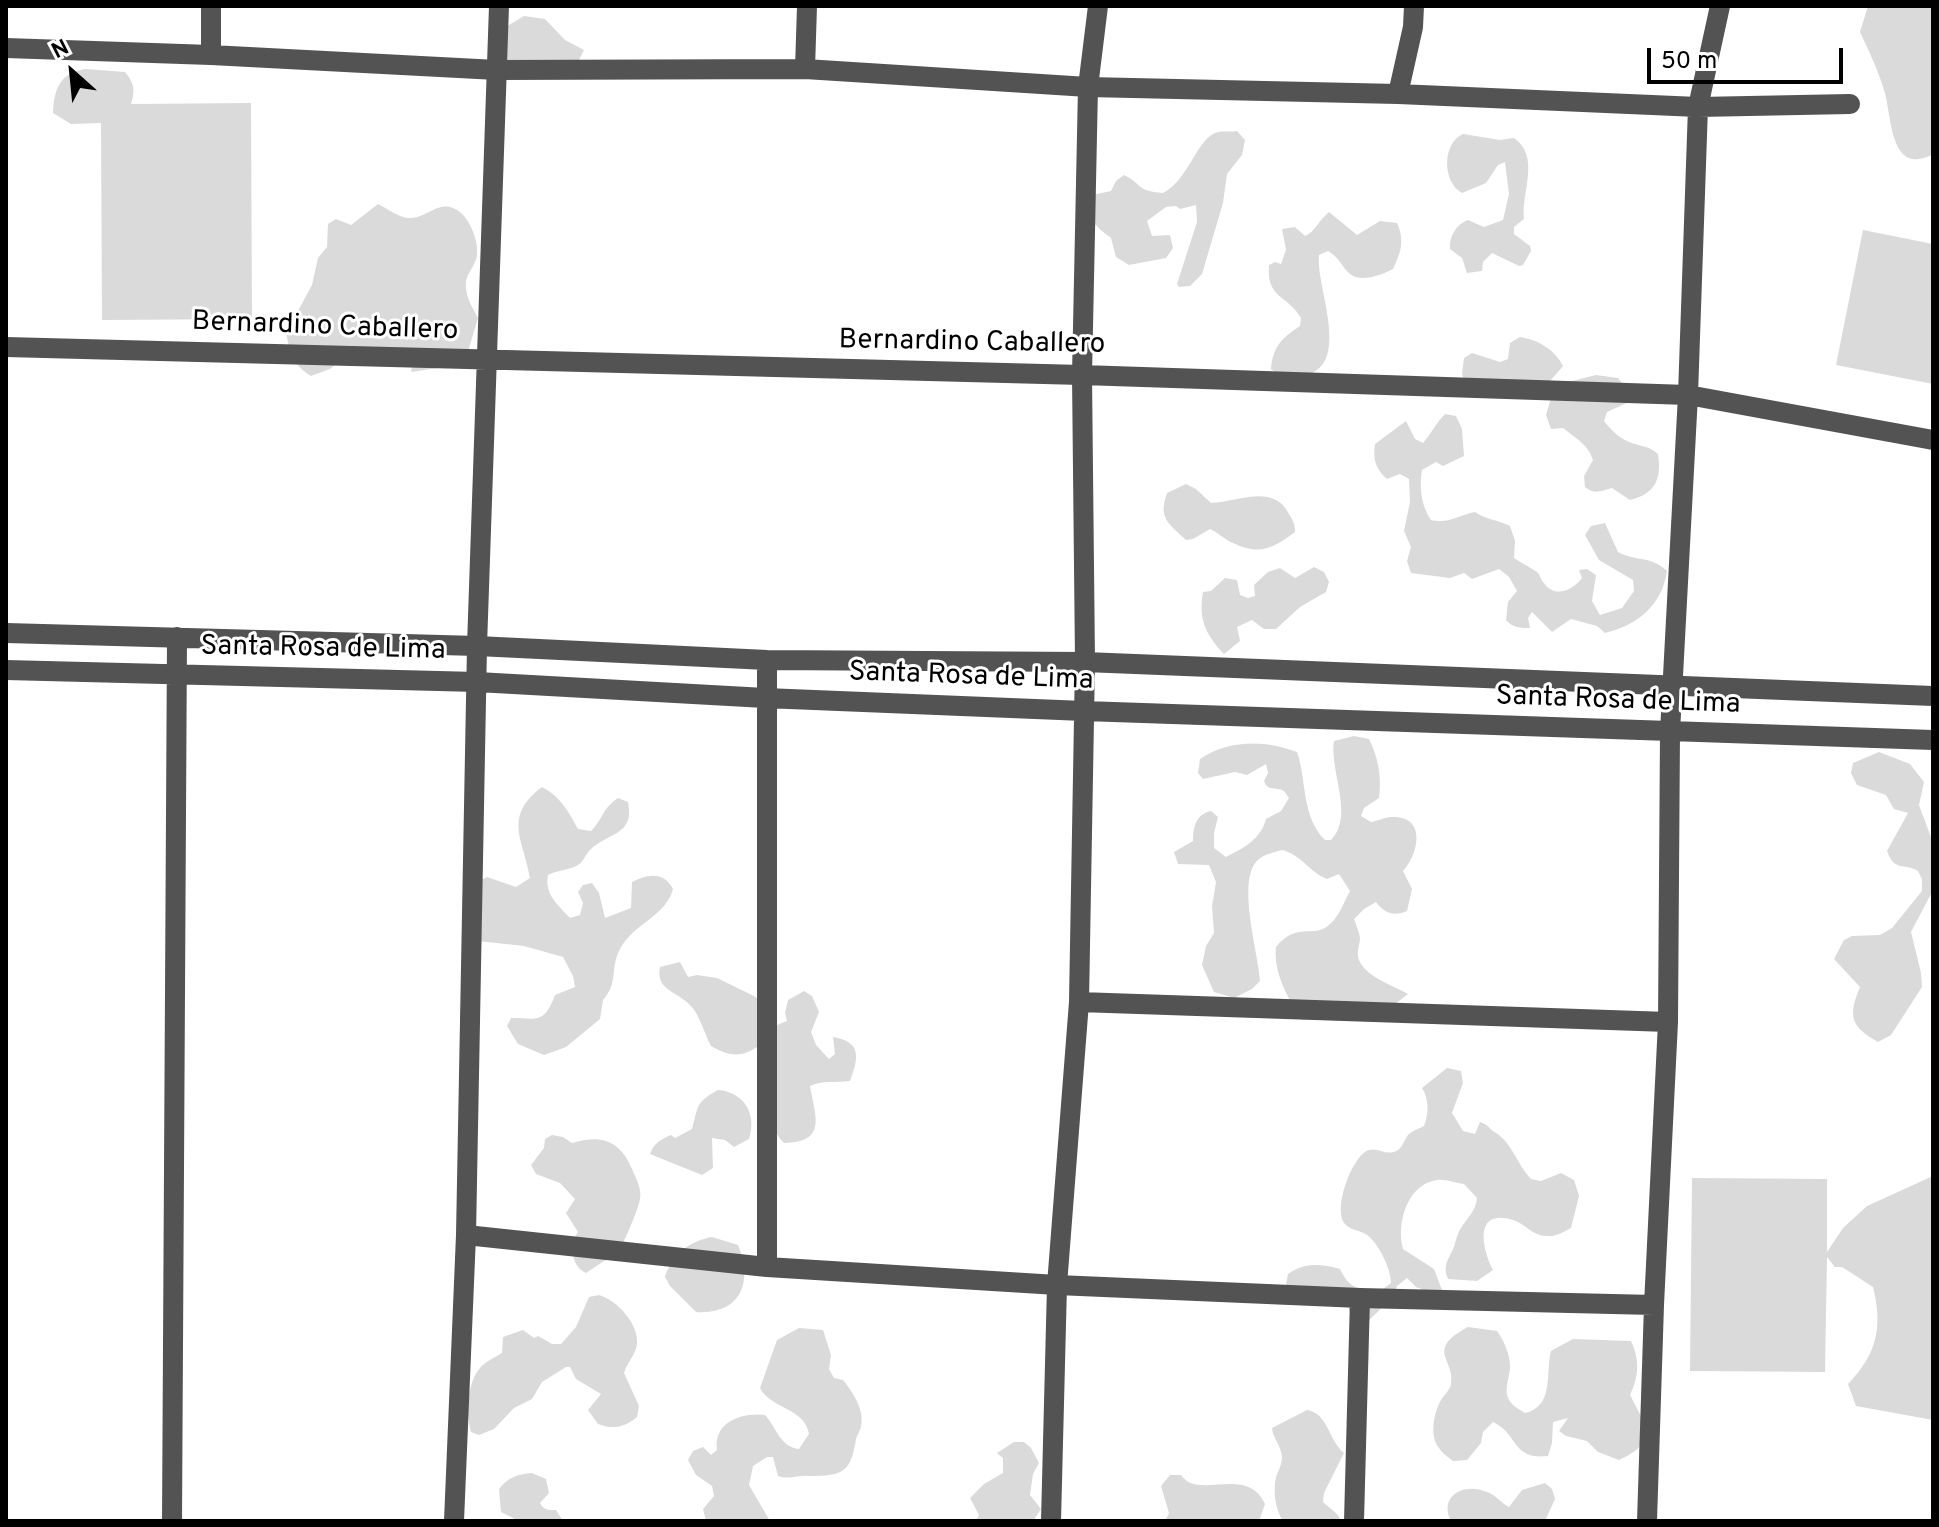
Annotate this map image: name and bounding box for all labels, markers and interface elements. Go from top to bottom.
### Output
north arrow [32,32,112,112]
scale bar [1651,32,1847,82]
text: N [48,35,74,66]
text: 50 m [1661,47,1717,77]
street label: Bernardino Caballero [191,307,459,349]
street label: Bernardino Caballero [838,325,1106,363]
street label: Santa Rosa de Lima [200,631,446,669]
street label: Santa Rosa de Lima [848,657,1094,699]
street label: Santa Rosa de Lima [1495,681,1741,723]

